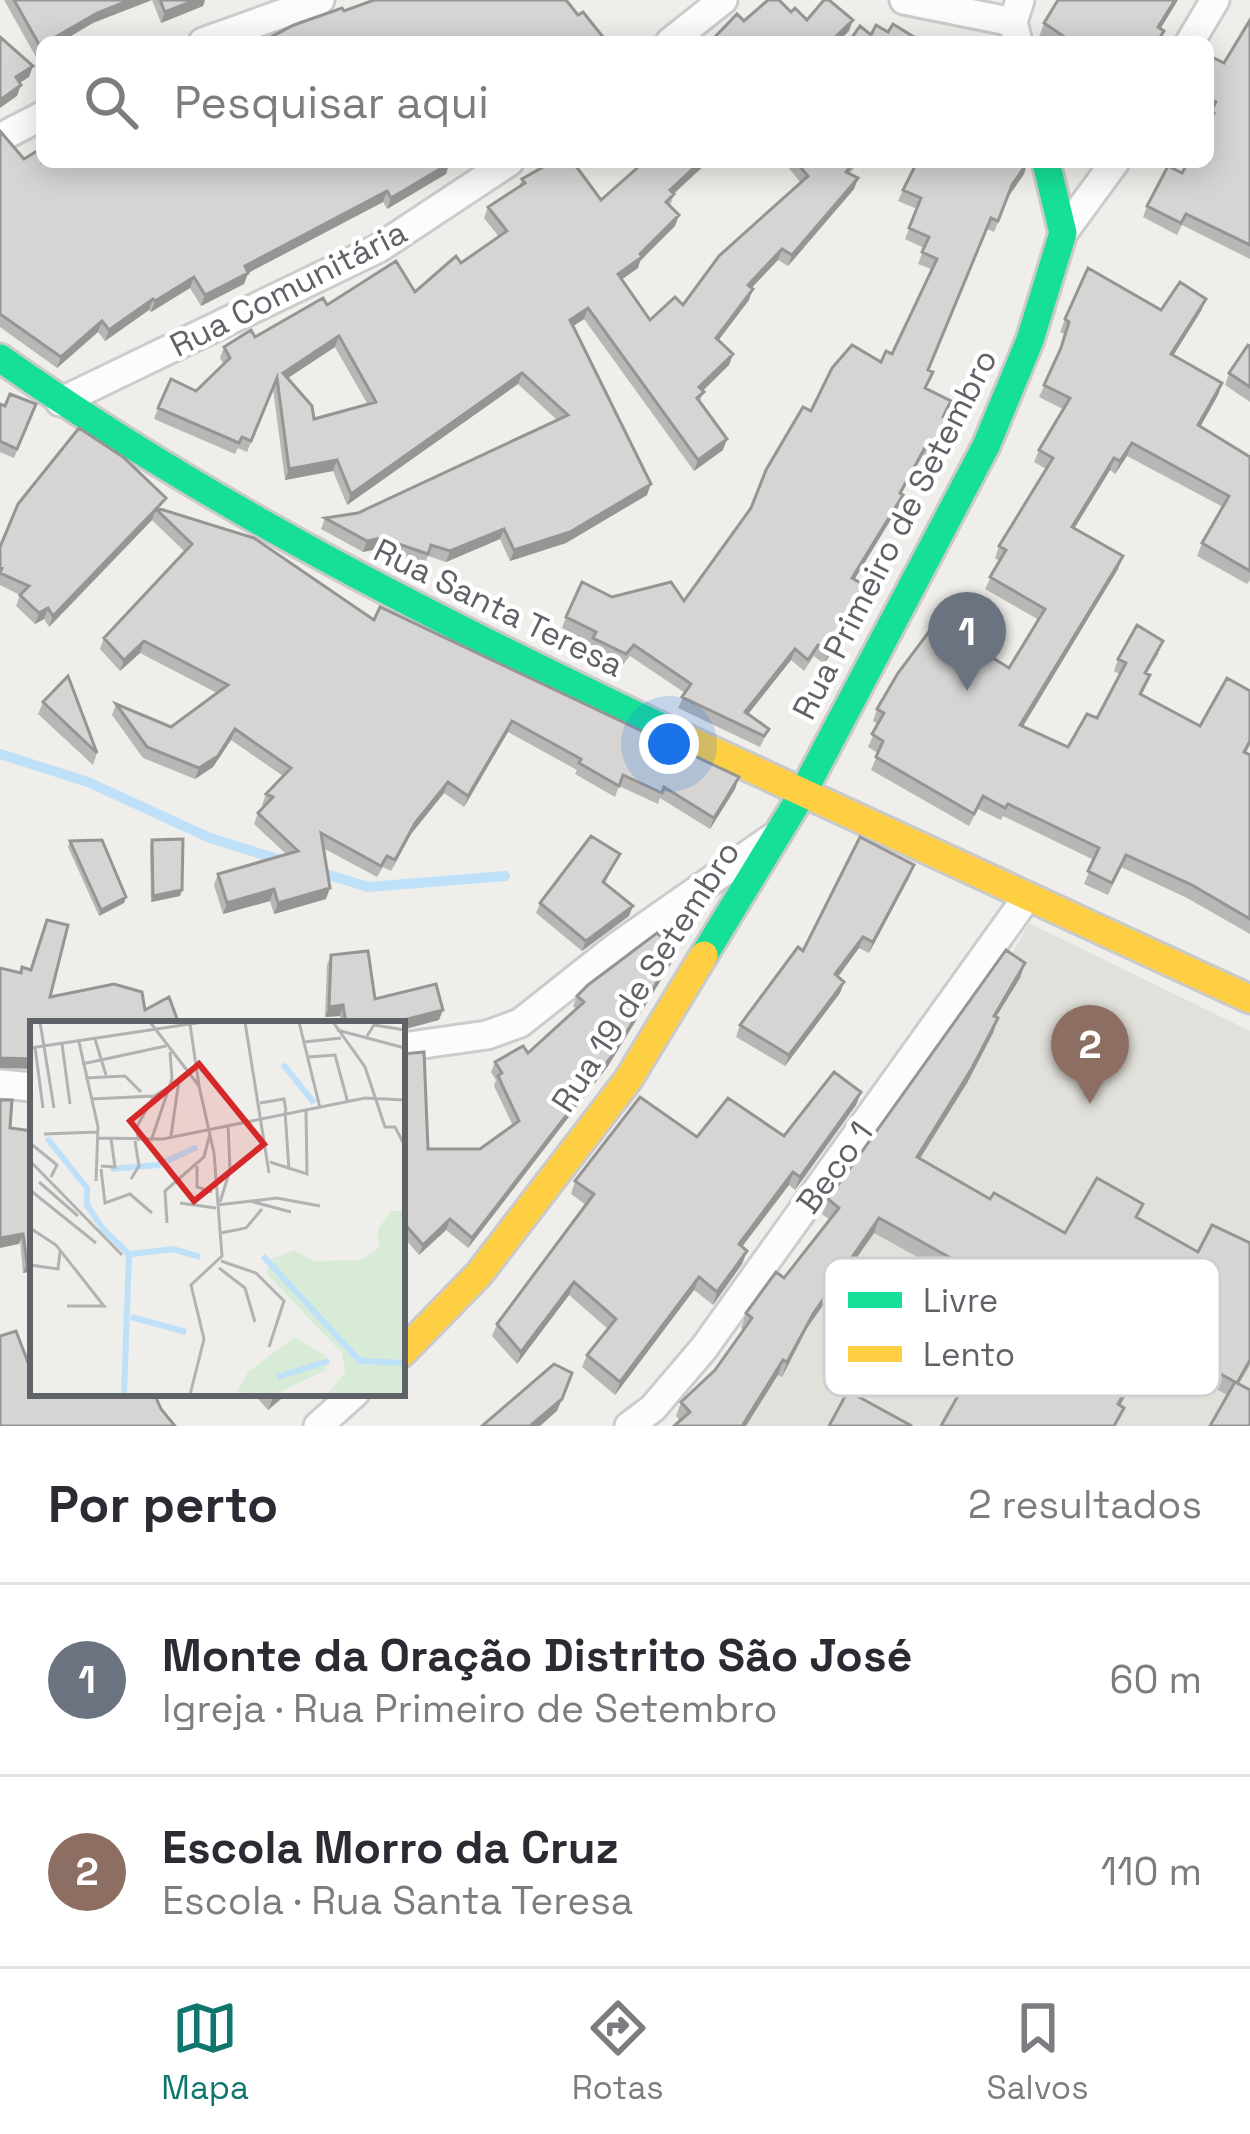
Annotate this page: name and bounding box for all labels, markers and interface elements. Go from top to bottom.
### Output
search box [36,36,1214,168]
icon: search [78,69,144,135]
text: Pesquisar aqui [174,74,489,131]
street label: Rua Comunitária [163,211,414,367]
street label: Rua Primeiro de Setembro [783,342,1007,727]
street label: Rua Santa Teresa [367,529,630,686]
pin: 1 [928,592,1006,691]
your location [639,714,699,774]
street label: Rua 19 de Setembro [542,833,749,1120]
pin: 2 [1051,1005,1129,1104]
inset map [30,1021,405,1396]
street label: Beco 1 [787,1113,882,1222]
legend [824,1258,1220,1396]
text: Livre [923,1280,998,1322]
text: Lento [923,1334,1015,1376]
text: Por perto [48,1472,278,1537]
text: 2 resultados [968,1480,1202,1529]
text: Monte da Oração Distrito São José [162,1627,912,1684]
text: 1 [78,1655,96,1704]
text: 60 m [1110,1655,1202,1704]
text: Igreja · Rua Primeiro de Setembro [162,1684,778,1733]
text: Escola Morro da Cruz [162,1819,619,1876]
text: 2 [75,1847,99,1896]
text: 110 m [1101,1847,1202,1896]
text: Escola · Rua Santa Teresa [162,1876,633,1925]
tab: Mapa [161,1995,249,2109]
tab: Rotas [572,1995,664,2109]
tab: Salvos [986,1995,1089,2109]

